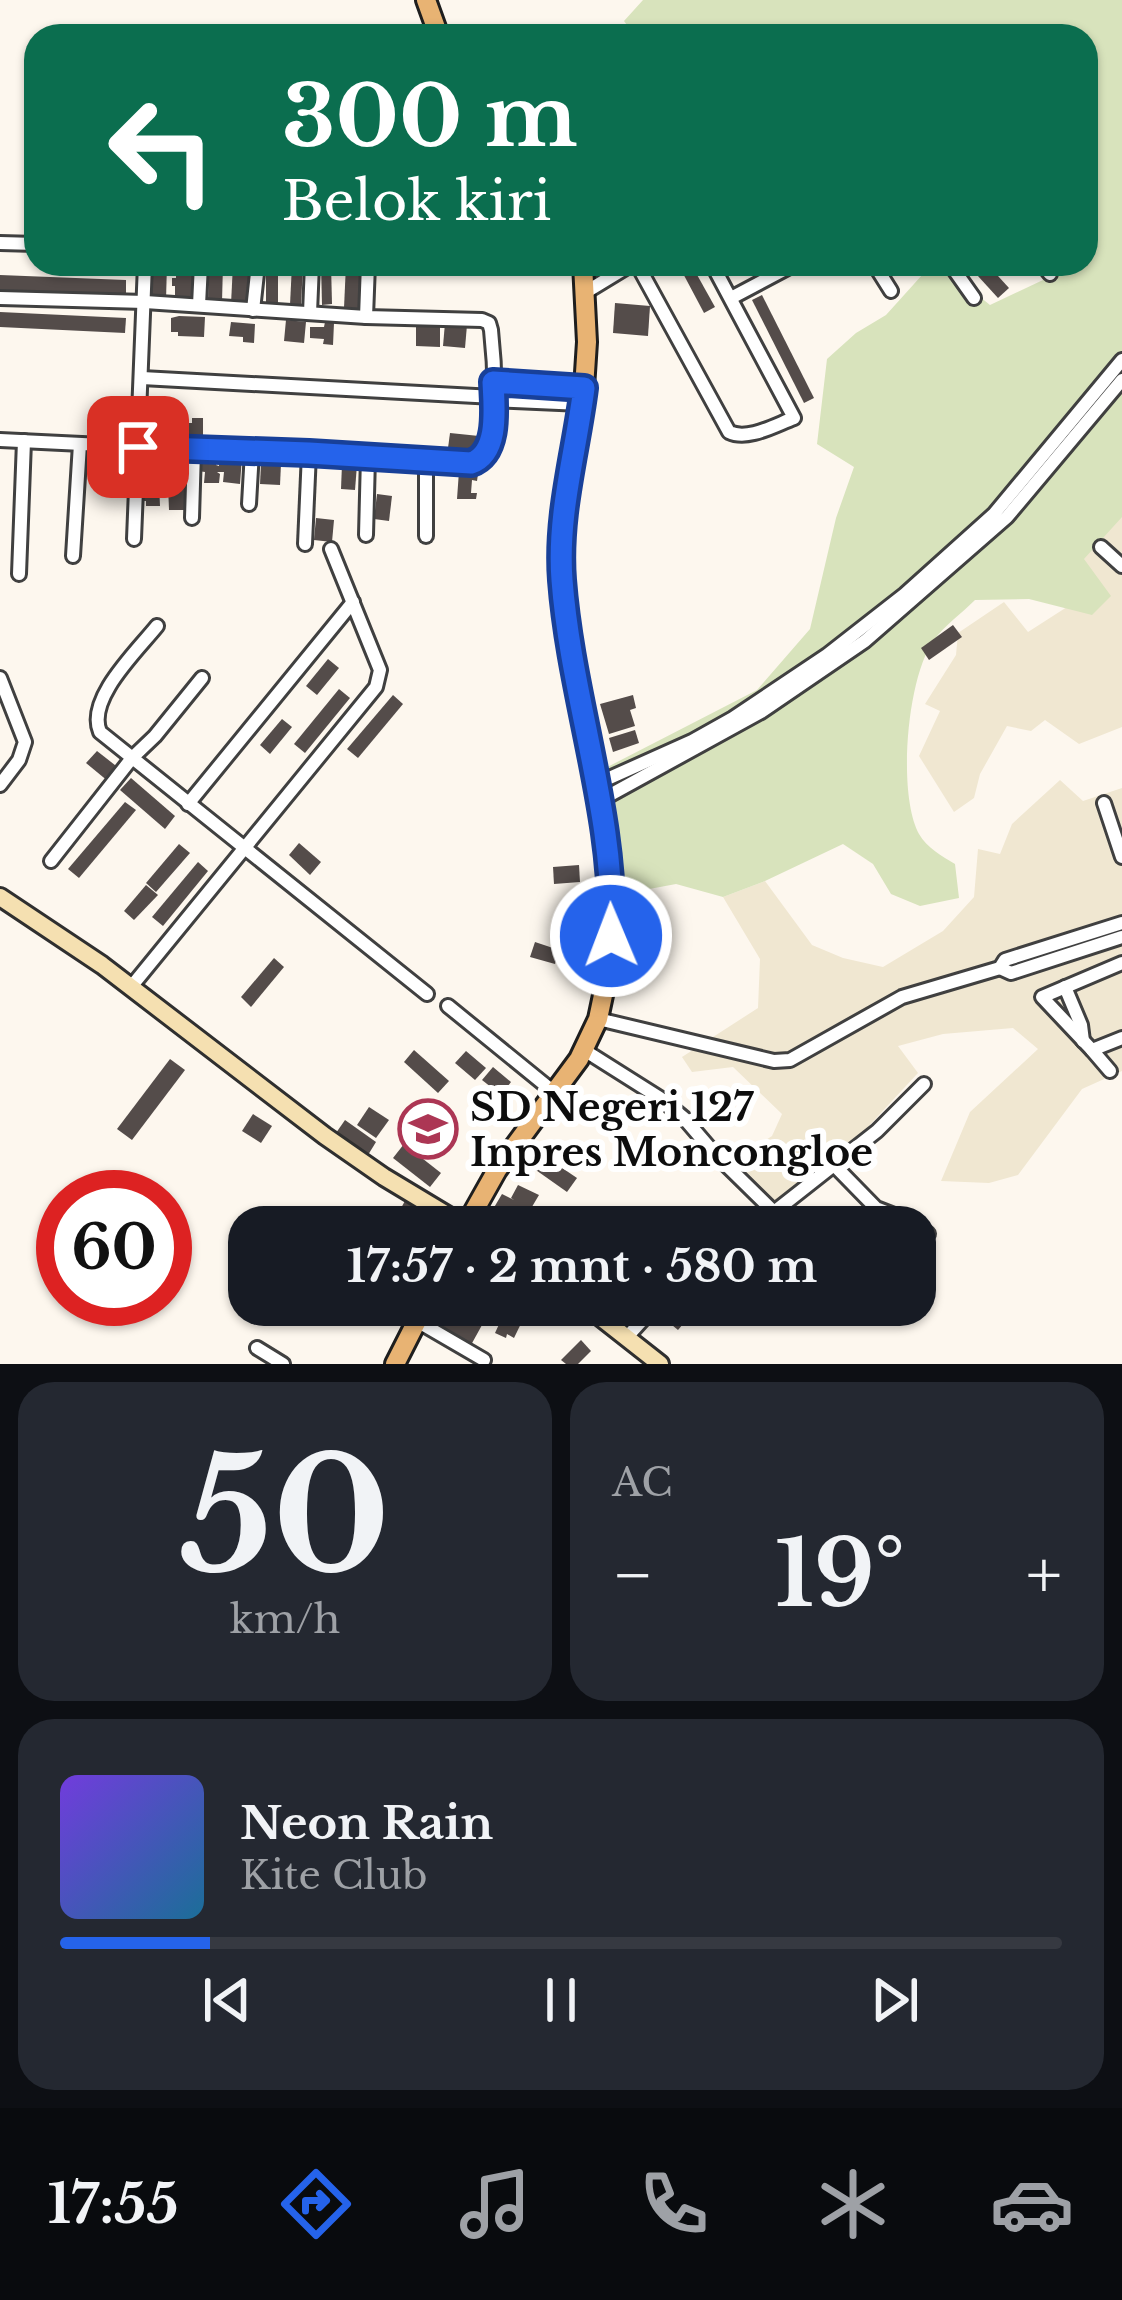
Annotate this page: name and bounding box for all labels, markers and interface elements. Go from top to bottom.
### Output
text: 300 m [282,65,578,169]
icon: left [84,72,240,228]
text: Belok kiri [282,168,551,235]
pin [87,396,189,498]
icon: arrive [105,414,171,480]
position arrow [548,873,674,999]
place label: SD Negeri 127 Inpres Moncongloe [470,1083,873,1177]
school or university icon: SD Negeri 127 Inpres Moncongloe [397,1098,459,1160]
speed limit sign: 60 [36,1170,192,1326]
text: 17:57 · 2 mnt · 580 m [347,1238,817,1294]
text: 50 [180,1420,390,1613]
text: AC [612,1458,673,1507]
text: 19° [775,1519,905,1630]
text: − [612,1534,654,1616]
text: + [1026,1534,1062,1616]
text: km/h [230,1595,340,1644]
text: Neon Rain [240,1795,493,1851]
text: Kite Club [240,1851,428,1900]
icon: previous [194,1967,260,2033]
icon: pause [528,1967,594,2033]
icon: next [862,1967,928,2033]
icon: directions [274,2162,358,2246]
icon: music [453,2162,537,2246]
icon: phone [632,2162,716,2246]
icon: climate [811,2162,895,2246]
icon: car [990,2162,1074,2246]
text: 17:55 [48,2171,179,2238]

